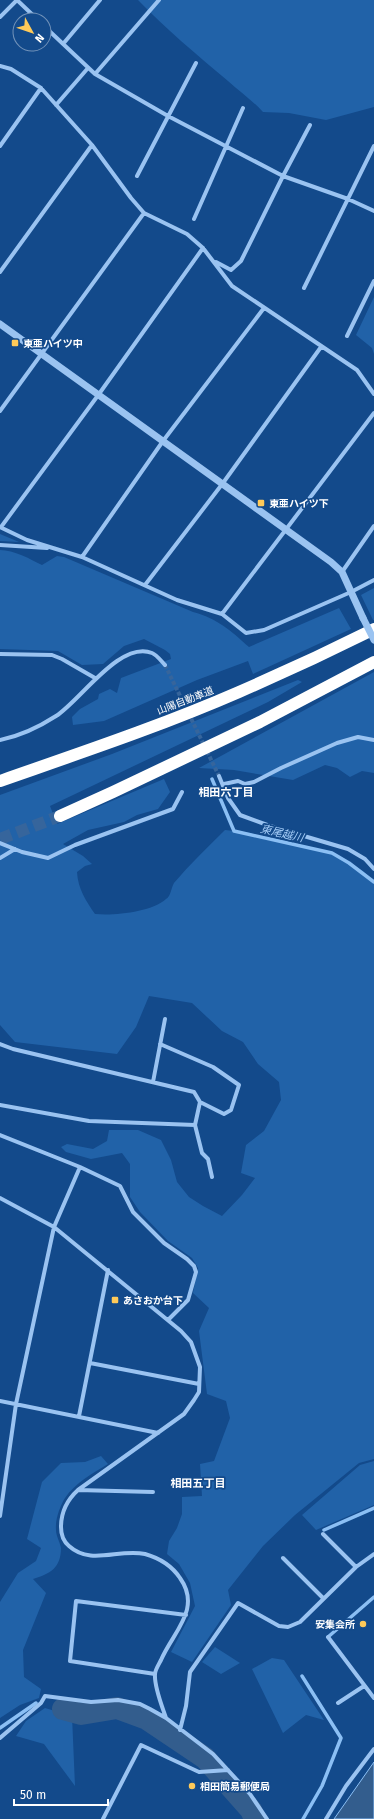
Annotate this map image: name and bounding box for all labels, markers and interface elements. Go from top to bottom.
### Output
north arrow [12,12,52,52]
text: N [32,31,47,45]
marker: 東亜ハイツ中 [10,338,20,348]
place label: 東亜ハイツ中 [23,338,83,350]
marker: 東亜ハイツ下 [256,498,266,508]
place label: 東亜ハイツ下 [269,498,329,510]
street label: 山陽自動車道 [155,685,216,717]
district label: 相田六丁目 [199,786,254,799]
water label: 東尾越川 [259,822,306,845]
marker: あさおか台下 [110,1295,120,1305]
place label: あさおか台下 [123,1295,183,1307]
district label: 相田五丁目 [171,1477,226,1490]
place label: 安集会所 [315,1619,355,1631]
marker: 安集会所 [358,1619,368,1629]
scale bar [14,1781,108,1807]
marker: 相田簡易郵便局 [187,1781,197,1791]
place label: 相田簡易郵便局 [200,1781,270,1793]
text: 50 m [20,1788,46,1802]

